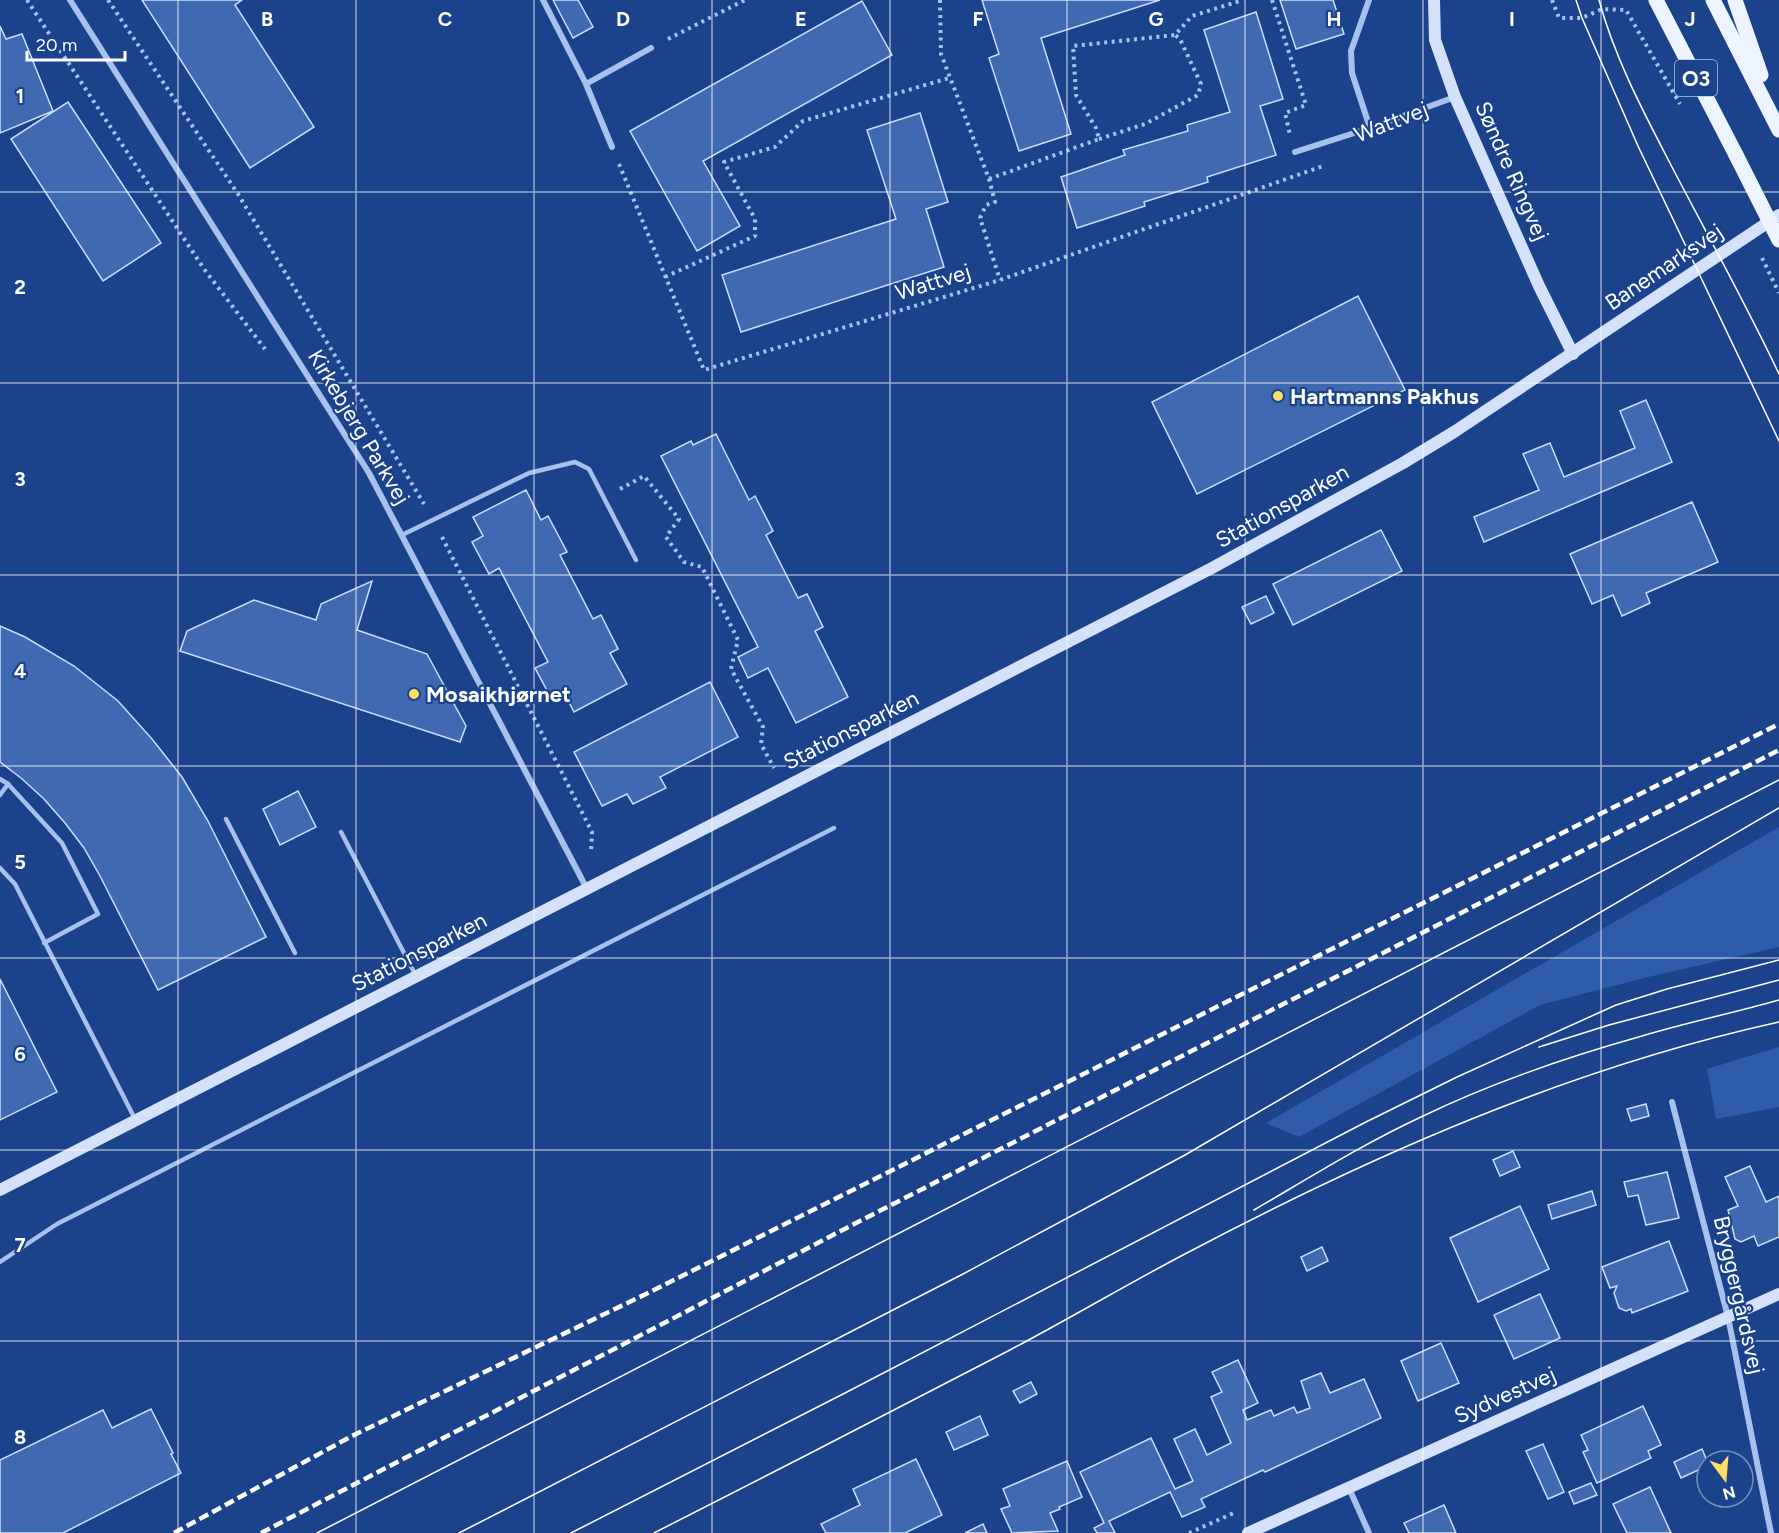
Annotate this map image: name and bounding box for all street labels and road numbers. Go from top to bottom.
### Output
road number: O3 [1675,60,1717,96]
street label: Wattvej [1350,96,1432,148]
street label: Søndre Ringvej [1469,97,1555,245]
street label: Banemarksvej [1600,218,1728,316]
street label: Wattvej [892,258,974,306]
street label: Kirkebjerg Parkvej [302,345,416,509]
street label: Stationsparken [1211,458,1353,554]
street label: Stationsparken [779,684,923,776]
street label: Stationsparken [347,906,491,998]
street label: Bryggergårdsvej [1708,1213,1770,1377]
street label: Sydvestvej [1450,1361,1560,1429]

